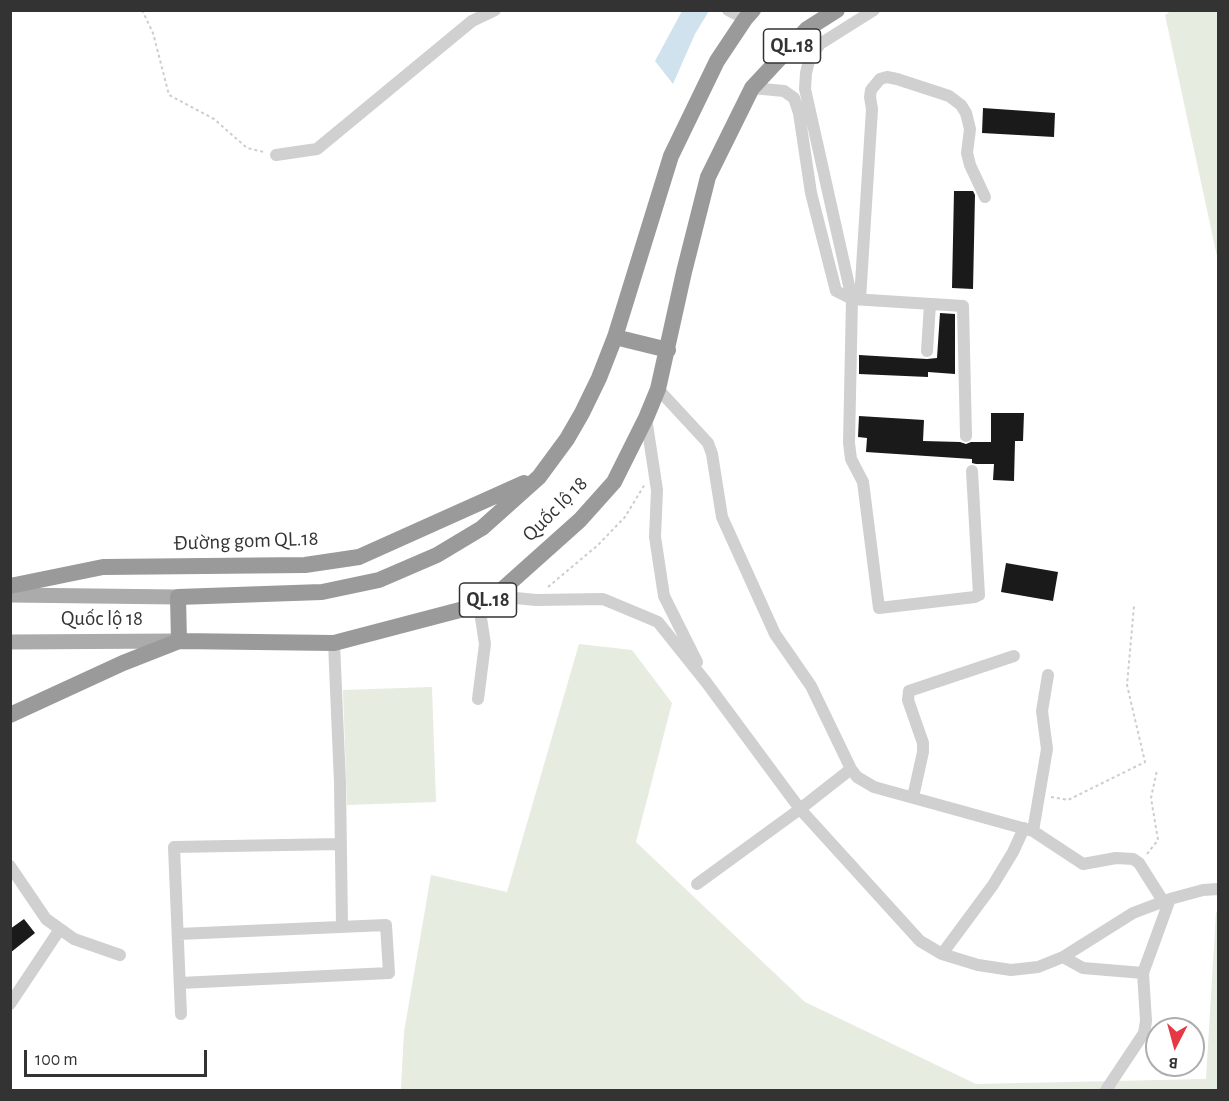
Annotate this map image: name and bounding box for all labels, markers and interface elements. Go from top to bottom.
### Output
road number: QL.18 [764,29,820,63]
street label: Quốc lộ 18 [517,471,593,547]
street label: Đường gom QL.18 [173,526,319,556]
road number: QL.18 [460,583,516,617]
street label: Quốc lộ 18 [61,606,143,632]
north arrow [1145,1017,1205,1077]
scale bar [27,1038,210,1076]
text: 100 m [35,1051,78,1069]
text: B [1168,1054,1179,1071]

